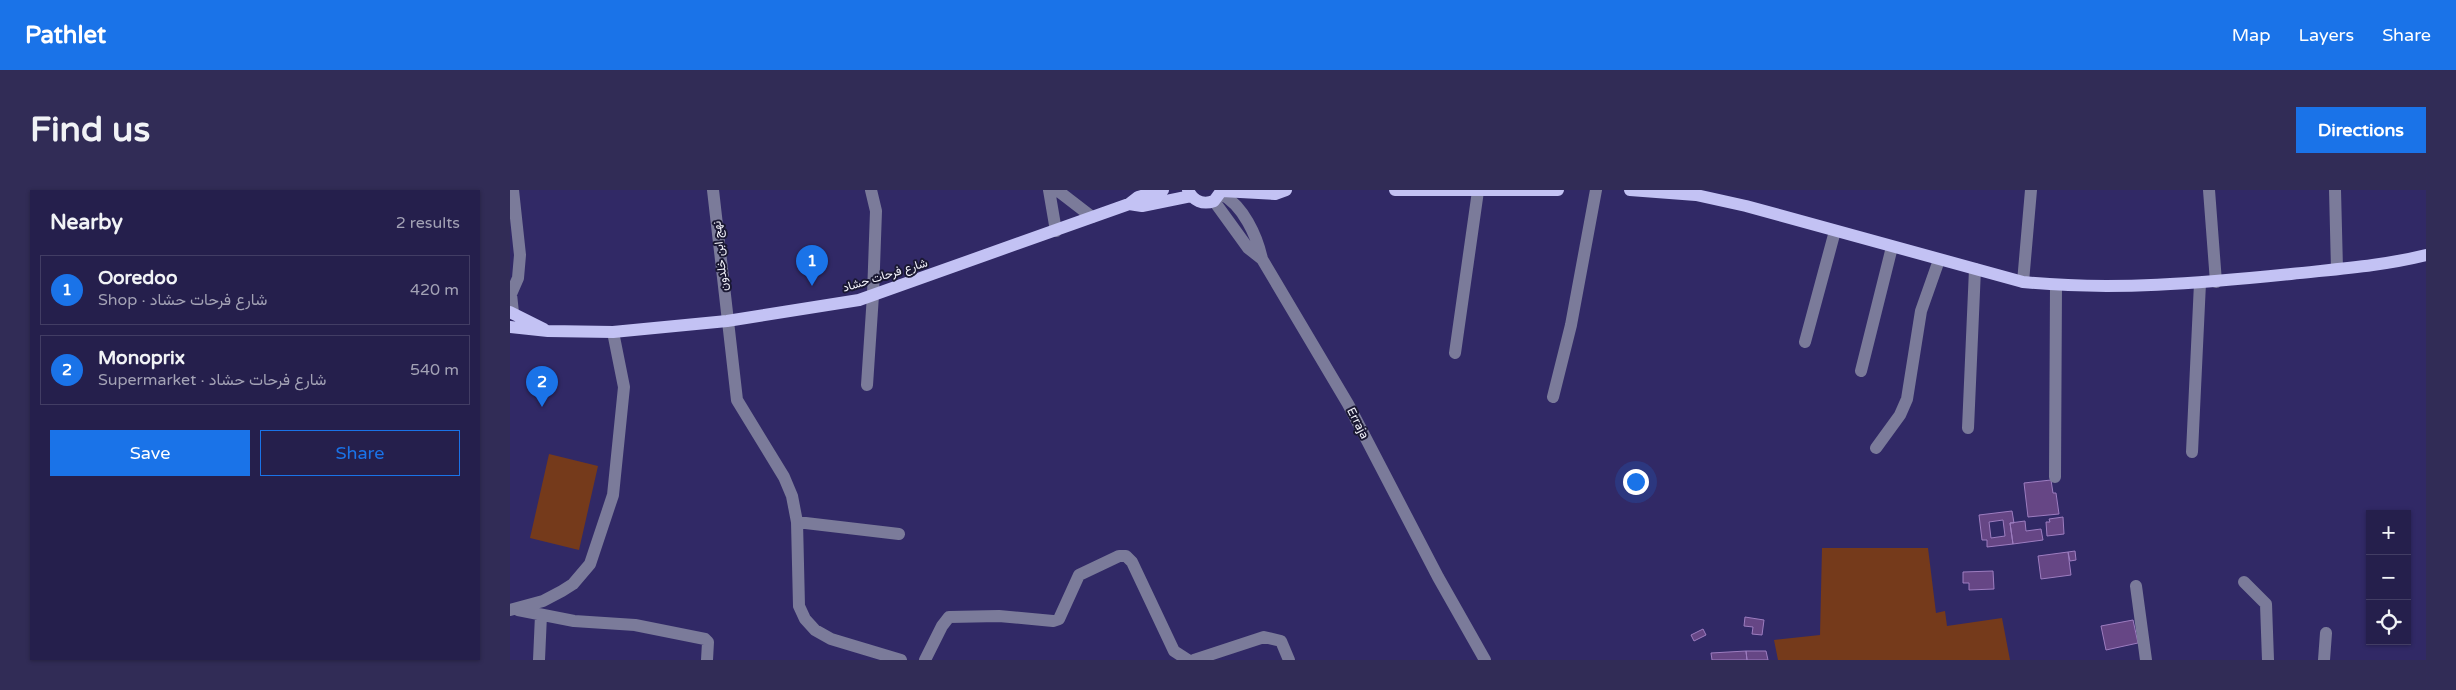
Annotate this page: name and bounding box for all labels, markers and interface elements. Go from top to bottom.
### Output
text: Pathlet [25,21,106,50]
text: Map [2232,24,2271,46]
text: Layers [2299,24,2354,46]
text: Share [2382,24,2431,46]
button: Directions [2296,107,2426,153]
text: Find us [30,109,150,151]
text: Nearby [50,210,123,235]
text: 2 results [396,213,460,233]
street label: نهج ابن خلدون [709,220,733,292]
pin: 1 [796,245,828,286]
street label: شارع فرحات حشاد [841,255,930,297]
text: Ooredoo [98,267,177,289]
text: 1 [62,280,72,300]
text: 420 m [410,280,459,300]
text: Shop · شارع فرحات حشاد [98,290,268,310]
text: Monoprix [98,347,185,369]
text: 2 [62,360,72,380]
text: 540 m [410,360,459,380]
pin: 2 [526,366,558,407]
text: Supermarket · شارع فرحات حشاد [98,370,327,390]
street label: Erraja [1344,405,1372,441]
button: Save [50,430,250,476]
button: Share [260,430,460,476]
your location [1623,469,1649,495]
map controls [2366,510,2411,645]
button: + [2366,510,2411,555]
button: − [2366,555,2411,600]
button: locate [2366,600,2411,645]

